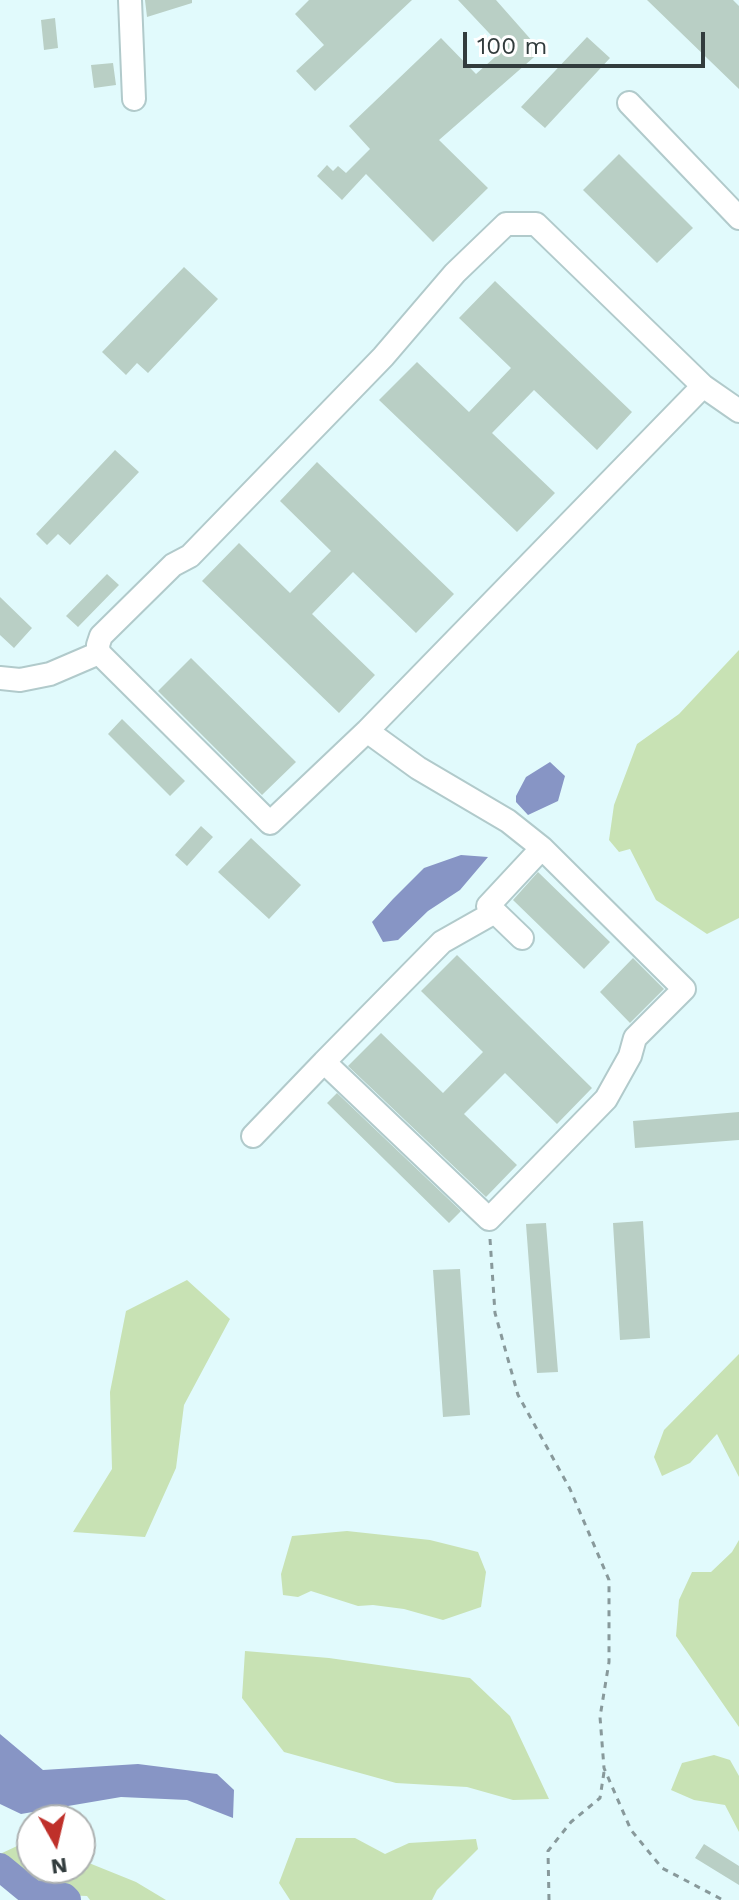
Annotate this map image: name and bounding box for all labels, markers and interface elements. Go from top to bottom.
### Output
scale bar [467,16,709,66]
text: 100 m [477,32,547,60]
north arrow [16,1804,96,1884]
text: N [49,1853,69,1880]

